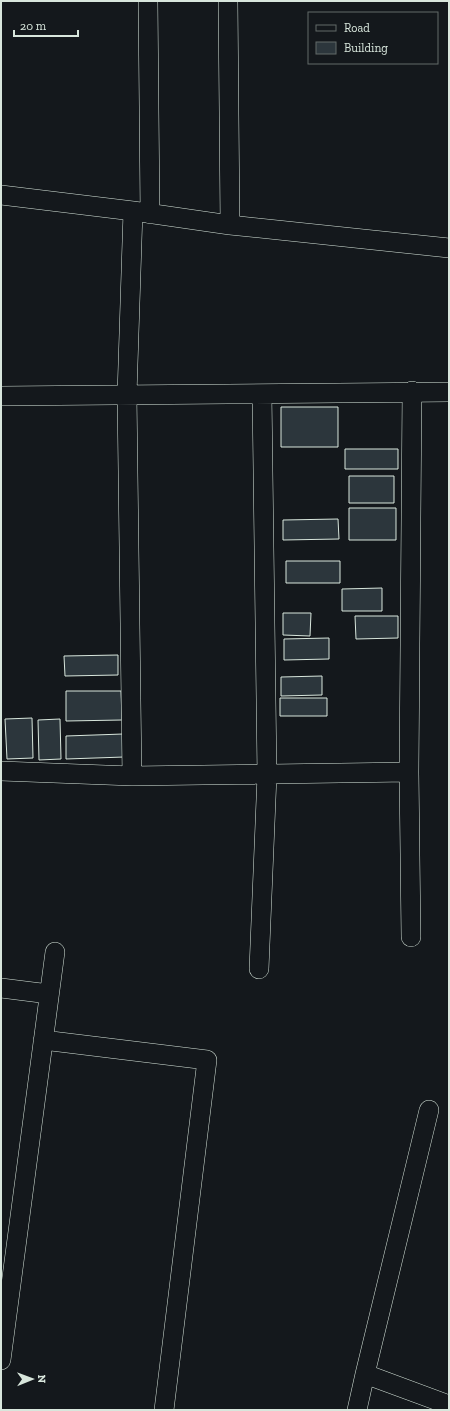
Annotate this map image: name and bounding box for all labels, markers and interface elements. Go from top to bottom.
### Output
scale bar [14,12,78,38]
legend [308,12,438,64]
text: 20 m [20,19,47,33]
text: Road [344,21,370,35]
text: Building [344,41,388,55]
north arrow [12,1359,52,1399]
text: N [35,1375,48,1384]

